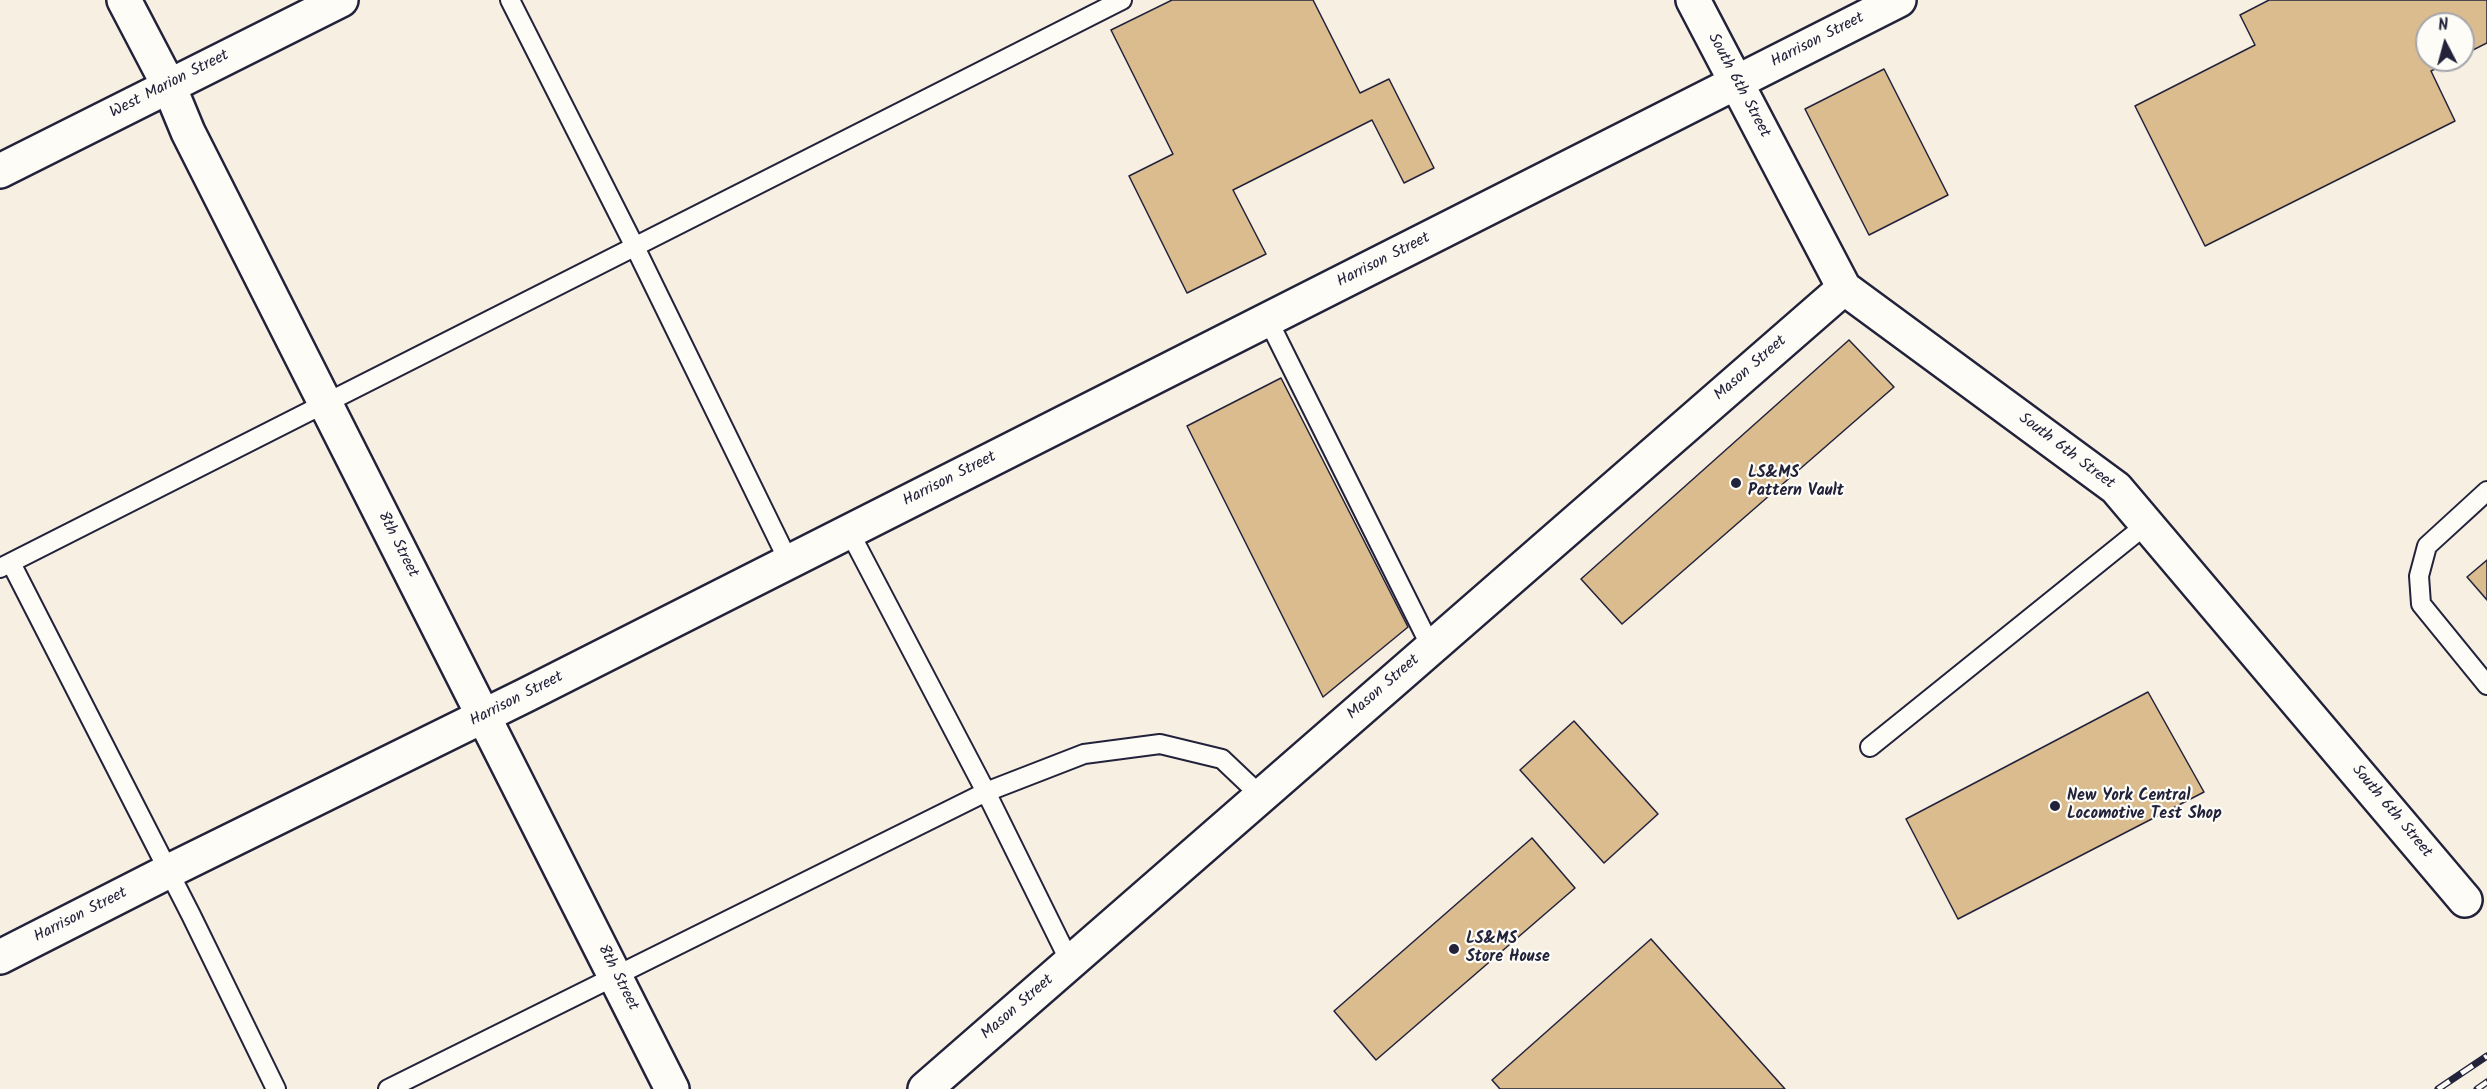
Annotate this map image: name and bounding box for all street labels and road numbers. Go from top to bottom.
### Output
street label: Harrison Street [1768,9,1868,73]
street label: South 6th Street [1702,31,1774,141]
street label: West Marion Street [107,47,233,123]
street label: Harrison Street [1334,229,1434,293]
street label: Mason Street [1711,332,1791,406]
street label: South 6th Street [2014,410,2118,494]
street label: Harrison Street [900,448,1000,512]
street label: 8th Street [372,509,422,581]
street label: Mason Street [1344,651,1424,725]
street label: Harrison Street [467,668,567,732]
street label: South 6th Street [2347,762,2435,862]
street label: Harrison Street [31,884,131,948]
street label: 8th Street [592,942,642,1014]
street label: Mason Street [978,971,1058,1045]

